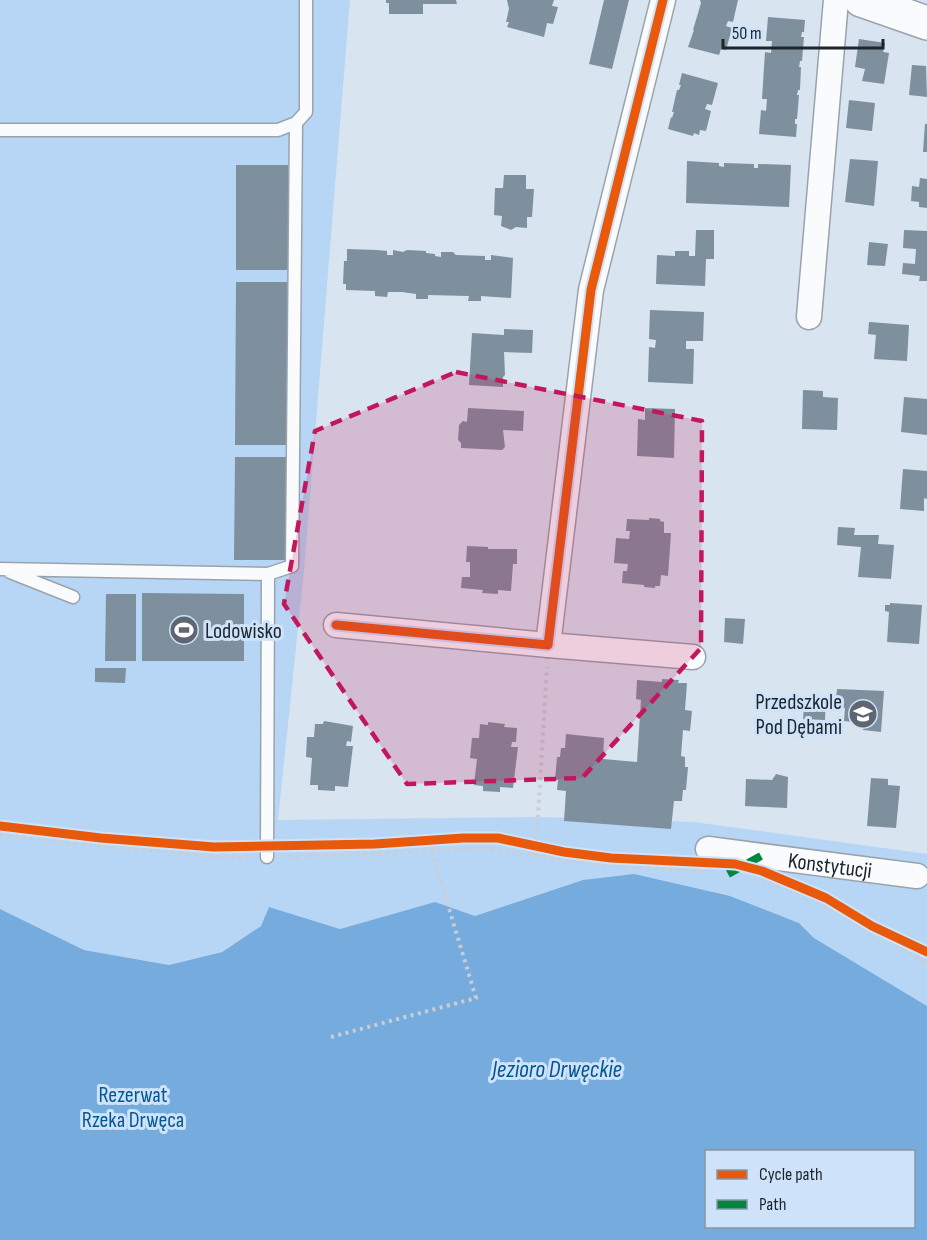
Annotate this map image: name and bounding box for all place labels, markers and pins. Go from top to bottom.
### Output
sports icon: Lodowisko [168,614,200,646]
place label: Lodowisko [205,618,282,645]
place label: Przedszkole Pod Dębami [755,689,842,741]
school or university icon: Przedszkole Pod Dębami [847,698,879,730]

